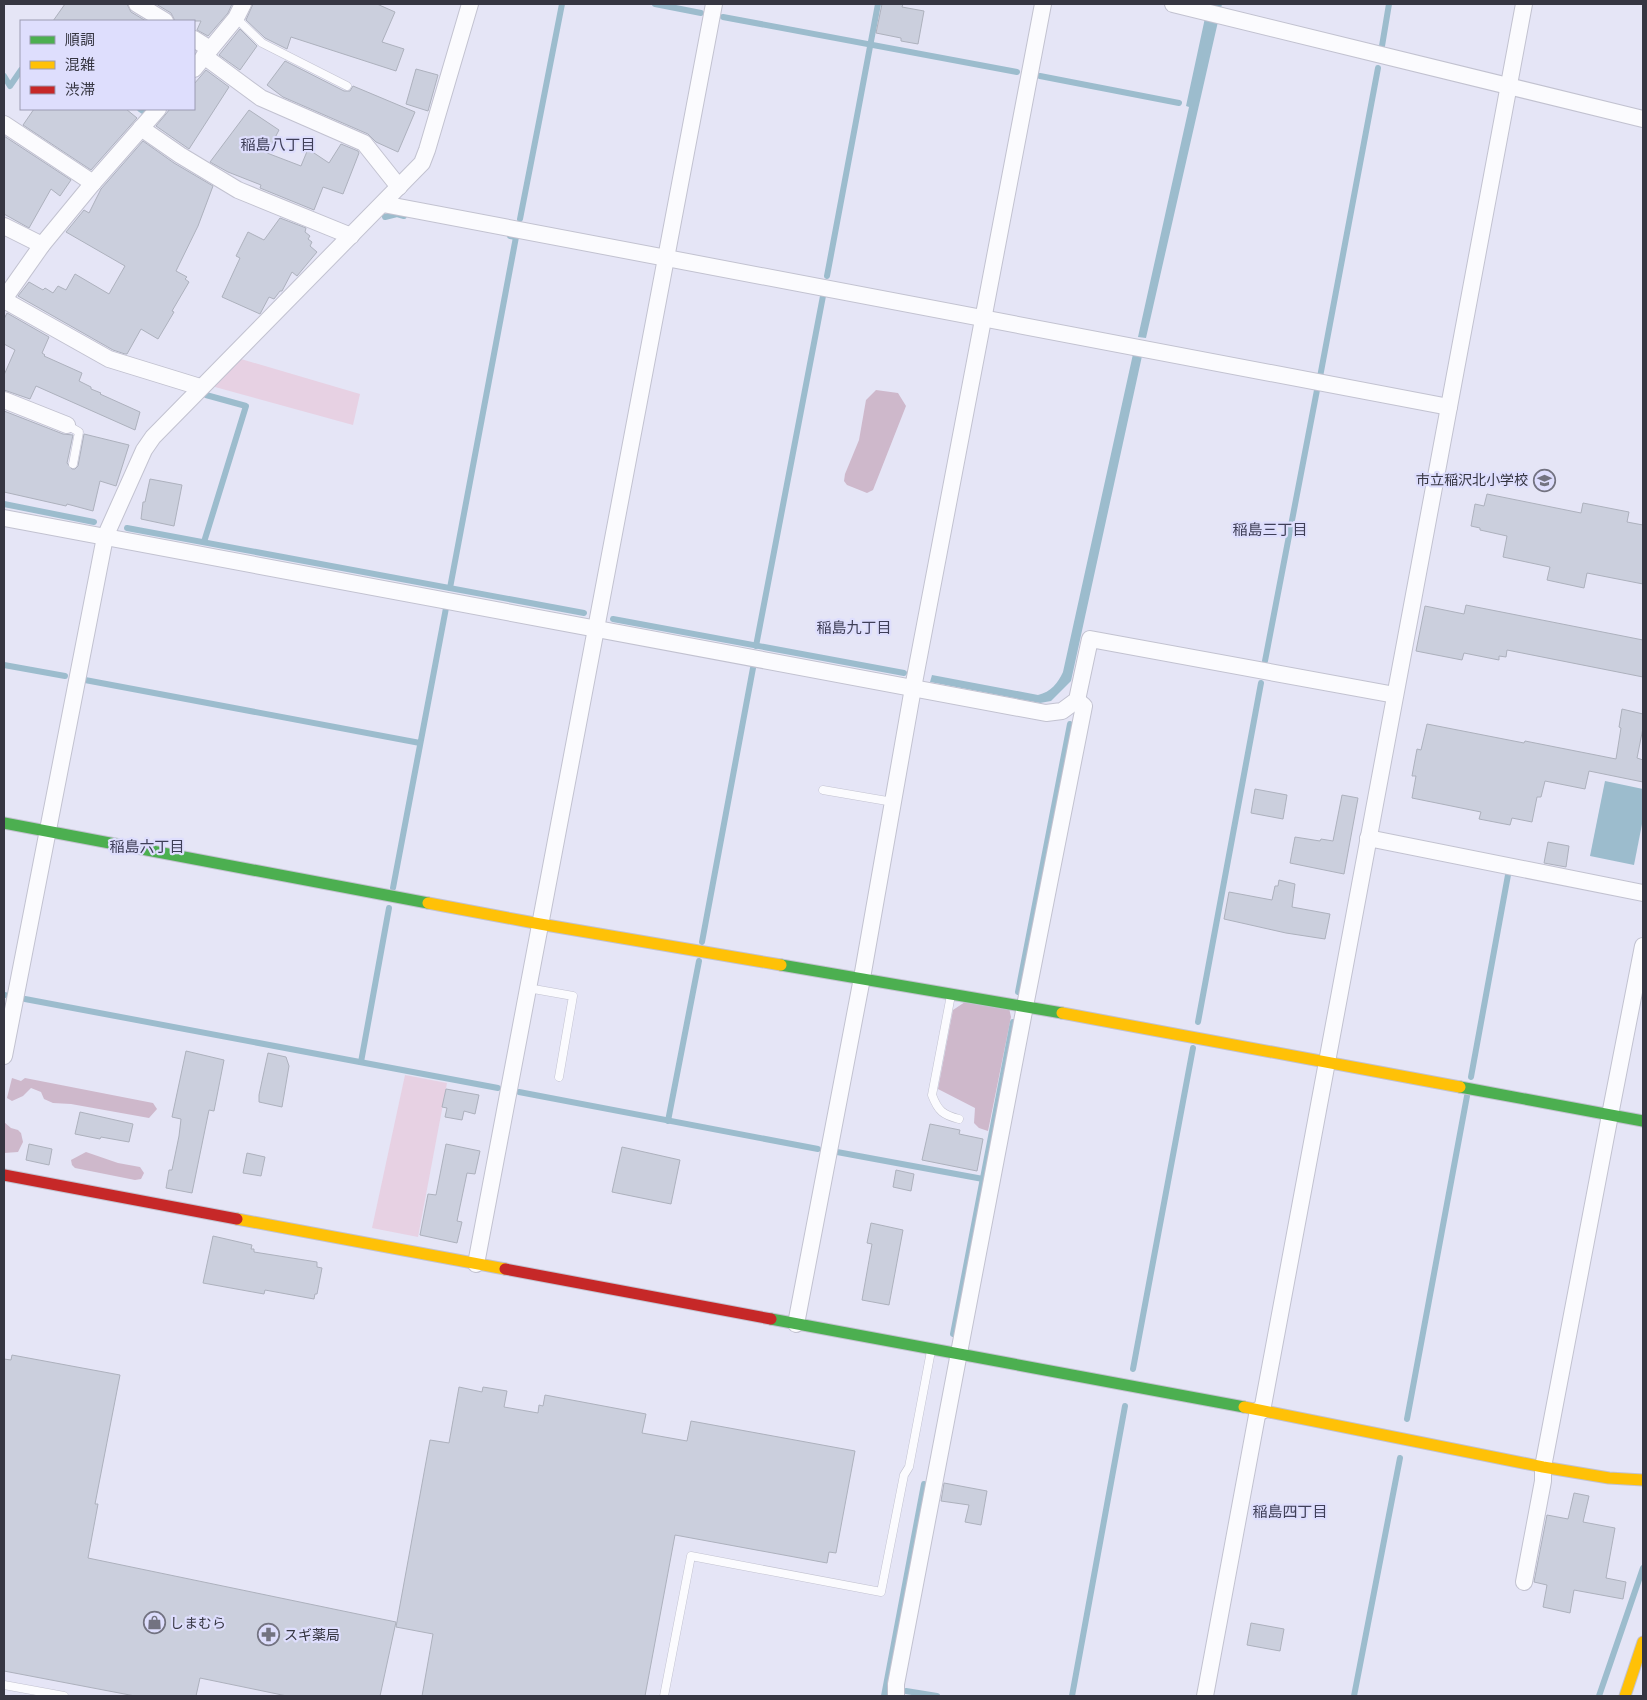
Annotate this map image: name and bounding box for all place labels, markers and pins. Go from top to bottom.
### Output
school or university icon: 市立稲沢北小学校 [1532,468,1556,492]
place label: 市立稲沢北小学校 [1416,472,1528,489]
shop icon: しまむら [142,1611,166,1635]
place label: しまむら [170,1615,226,1632]
pharmacy icon: スギ薬局 [256,1623,280,1647]
place label: スギ薬局 [284,1627,340,1644]

